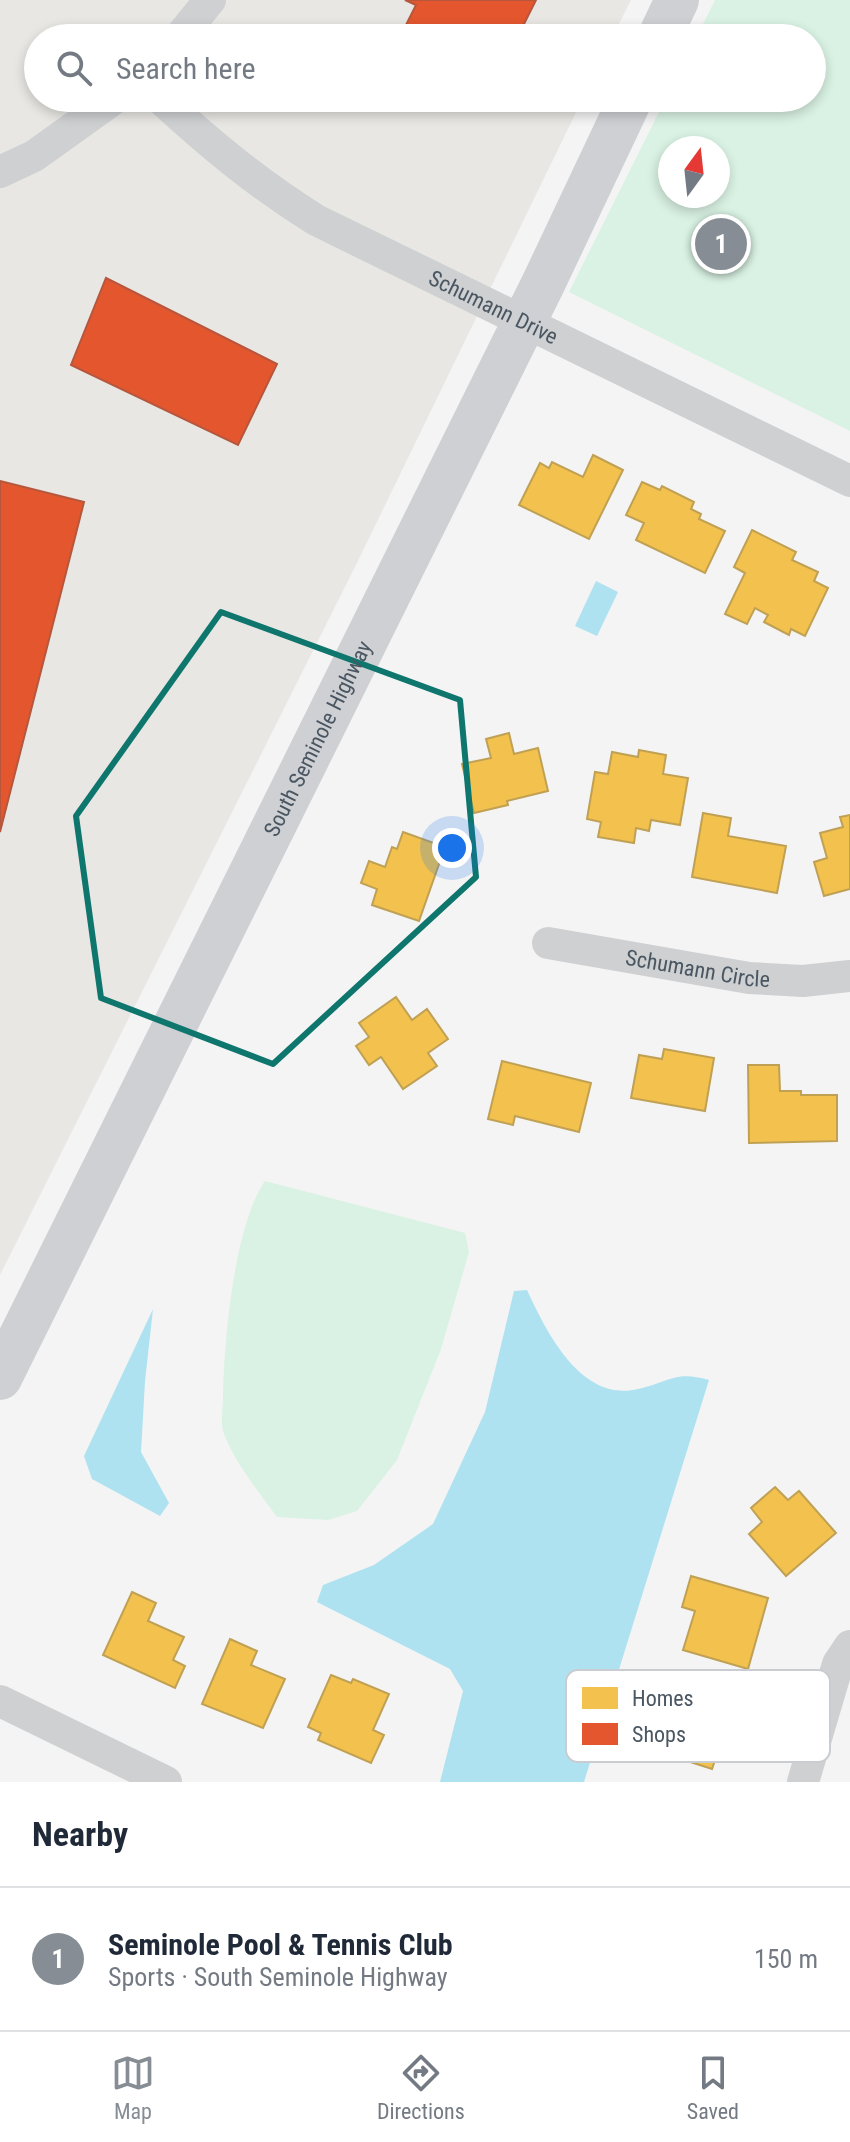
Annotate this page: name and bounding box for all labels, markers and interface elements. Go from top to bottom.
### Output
search box [24,24,826,112]
icon: search [52,46,96,90]
text: Search here [116,51,256,86]
north arrow [658,136,730,208]
pin: 1 [695,214,747,274]
street label: Schumann Drive [425,265,562,349]
street label: South Seminole Highway [258,637,376,840]
your location [432,828,472,868]
street label: Schumann Circle [624,944,771,992]
legend [566,1670,830,1762]
text: Homes [632,1686,694,1711]
text: Shops [632,1722,686,1747]
text: Nearby [32,1814,128,1854]
text: Seminole Pool & Tennis Club [108,1927,453,1962]
text: 1 [51,1944,65,1974]
text: 150 m [754,1944,818,1974]
text: Sports · South Seminole Highway [108,1962,448,1992]
tab: Map [111,2051,155,2124]
tab: Directions [377,2051,465,2124]
tab: Saved [687,2051,739,2124]

